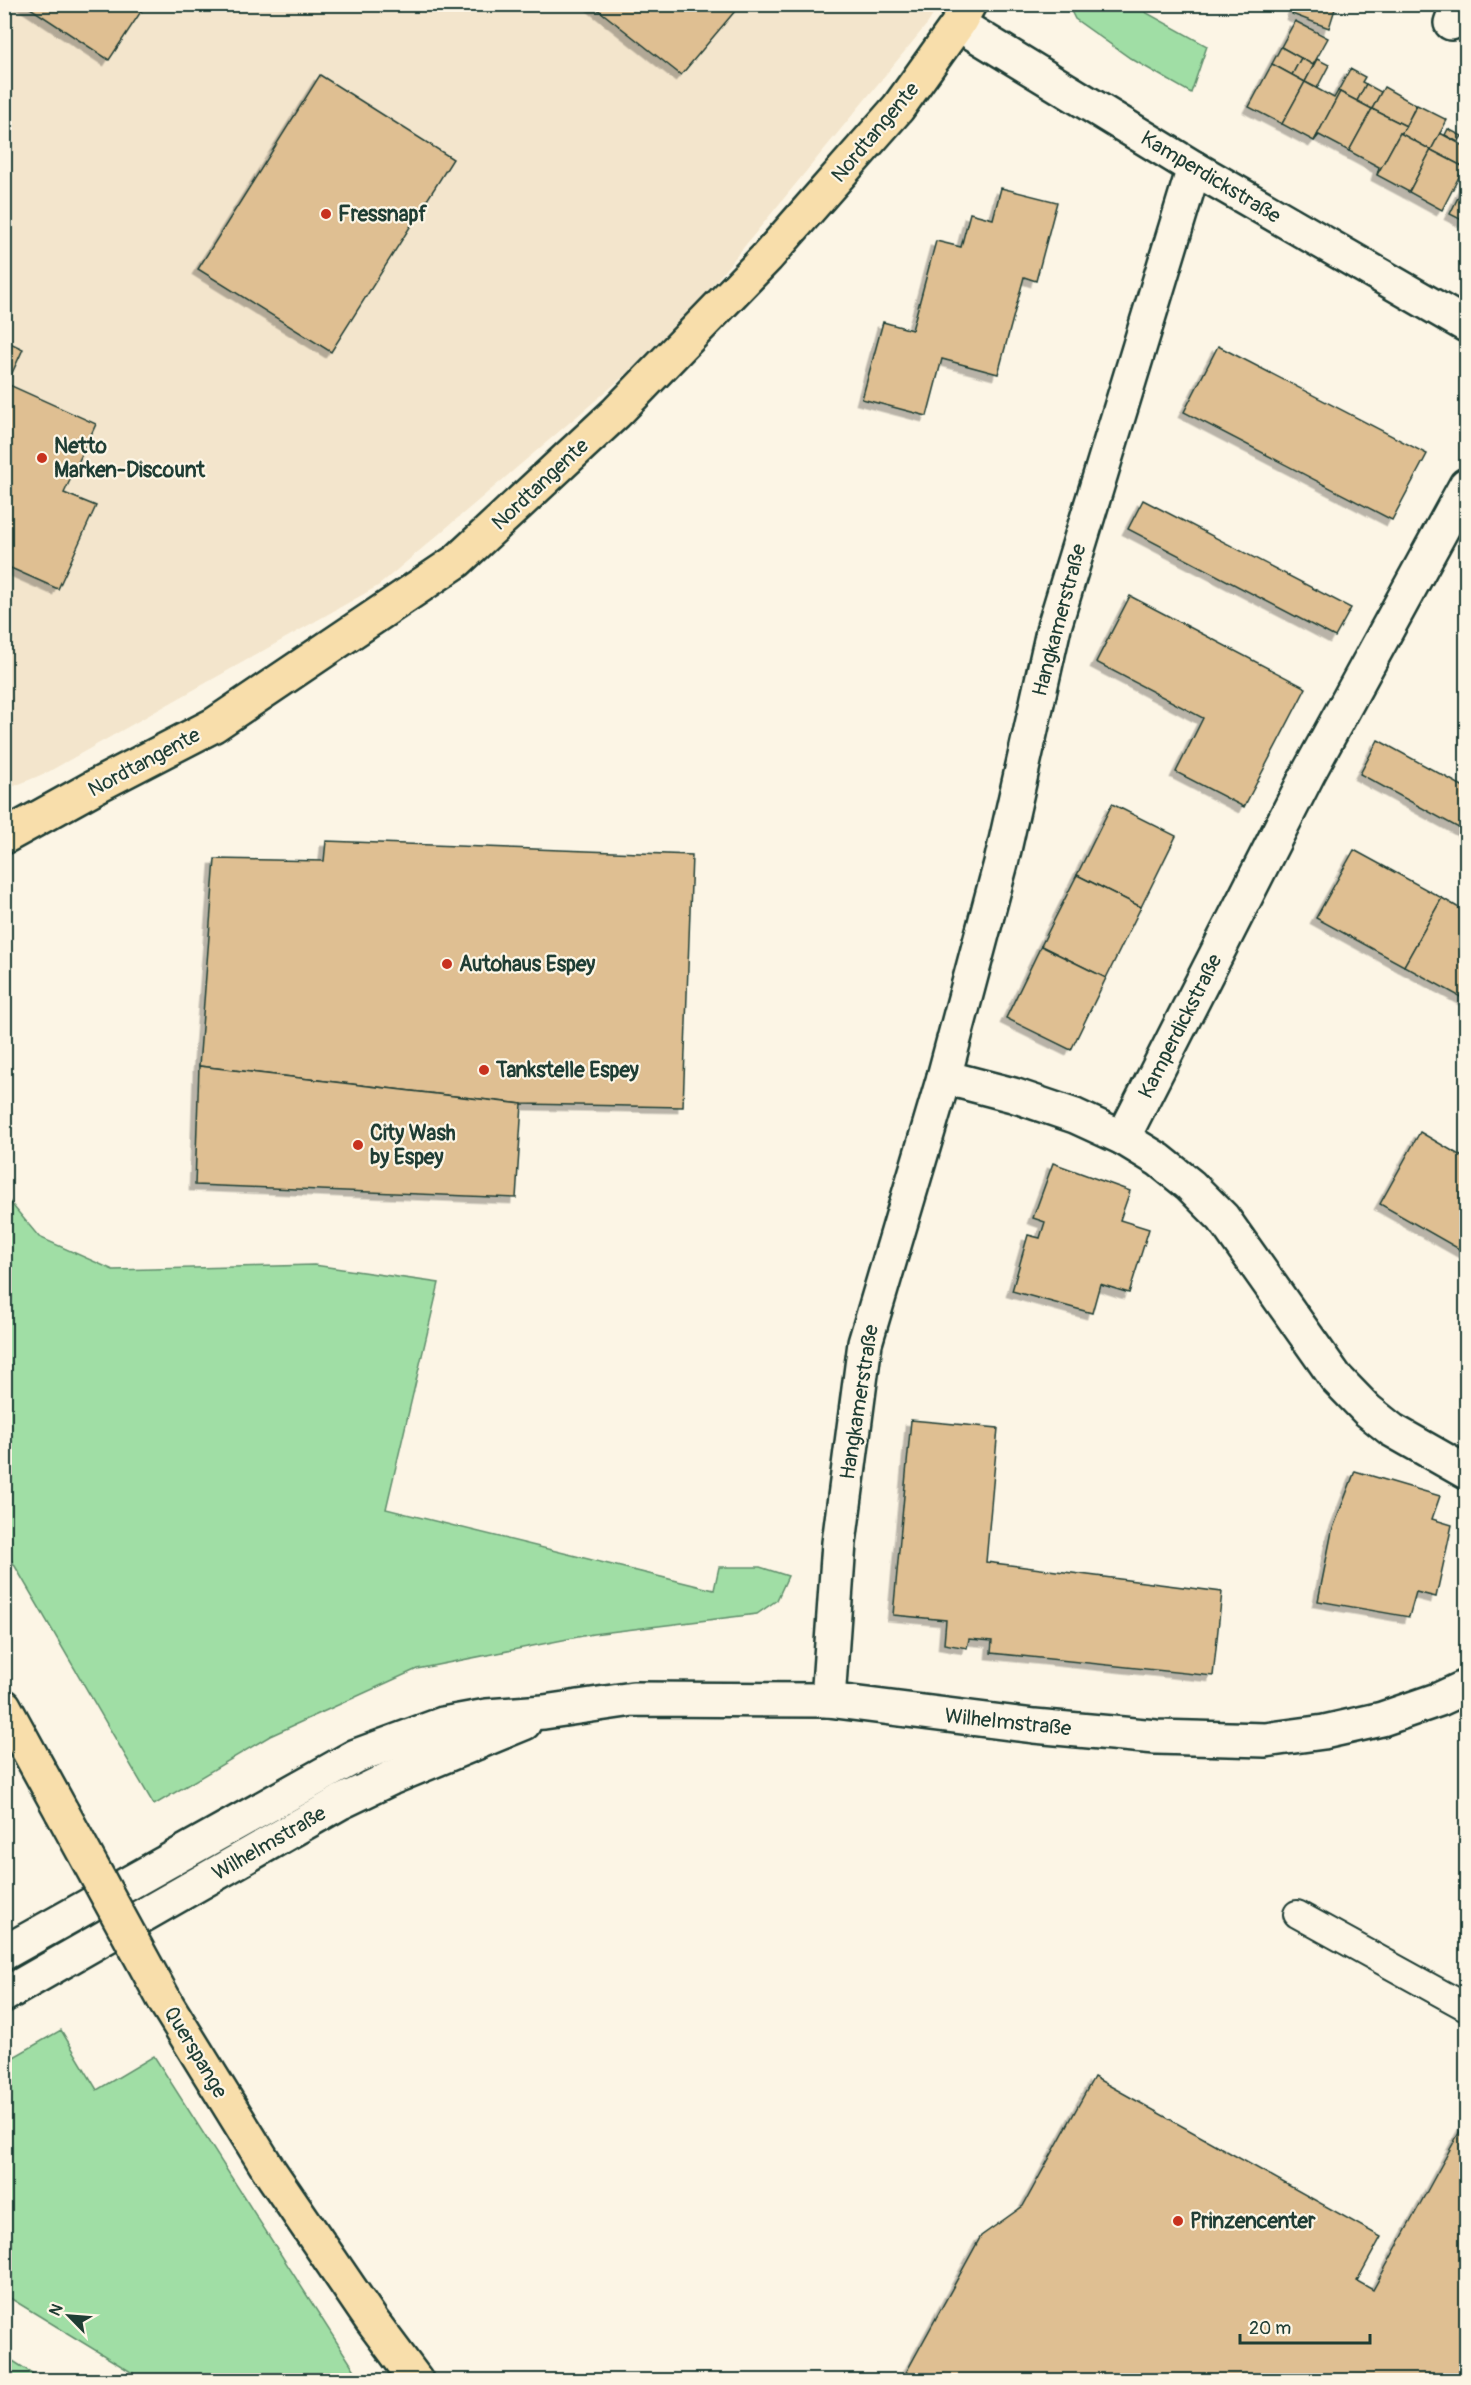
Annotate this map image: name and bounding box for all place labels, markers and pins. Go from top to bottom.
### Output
place label: Fressnapf [338,201,427,228]
marker: Fressnapf [319,207,333,221]
place label: Netto Marken-Discount [54,433,205,484]
marker: Netto Marken-Discount [35,451,49,465]
place label: Autohaus Espey [459,951,595,978]
marker: Autohaus Espey [440,957,454,971]
place label: Tankstelle Espey [495,1057,639,1084]
marker: Tankstelle Espey [477,1063,491,1077]
place label: City Wash by Espey [370,1120,456,1171]
marker: City Wash by Espey [351,1138,365,1152]
place label: Prinzencenter [1190,2208,1316,2235]
marker: Prinzencenter [1171,2214,1185,2228]

